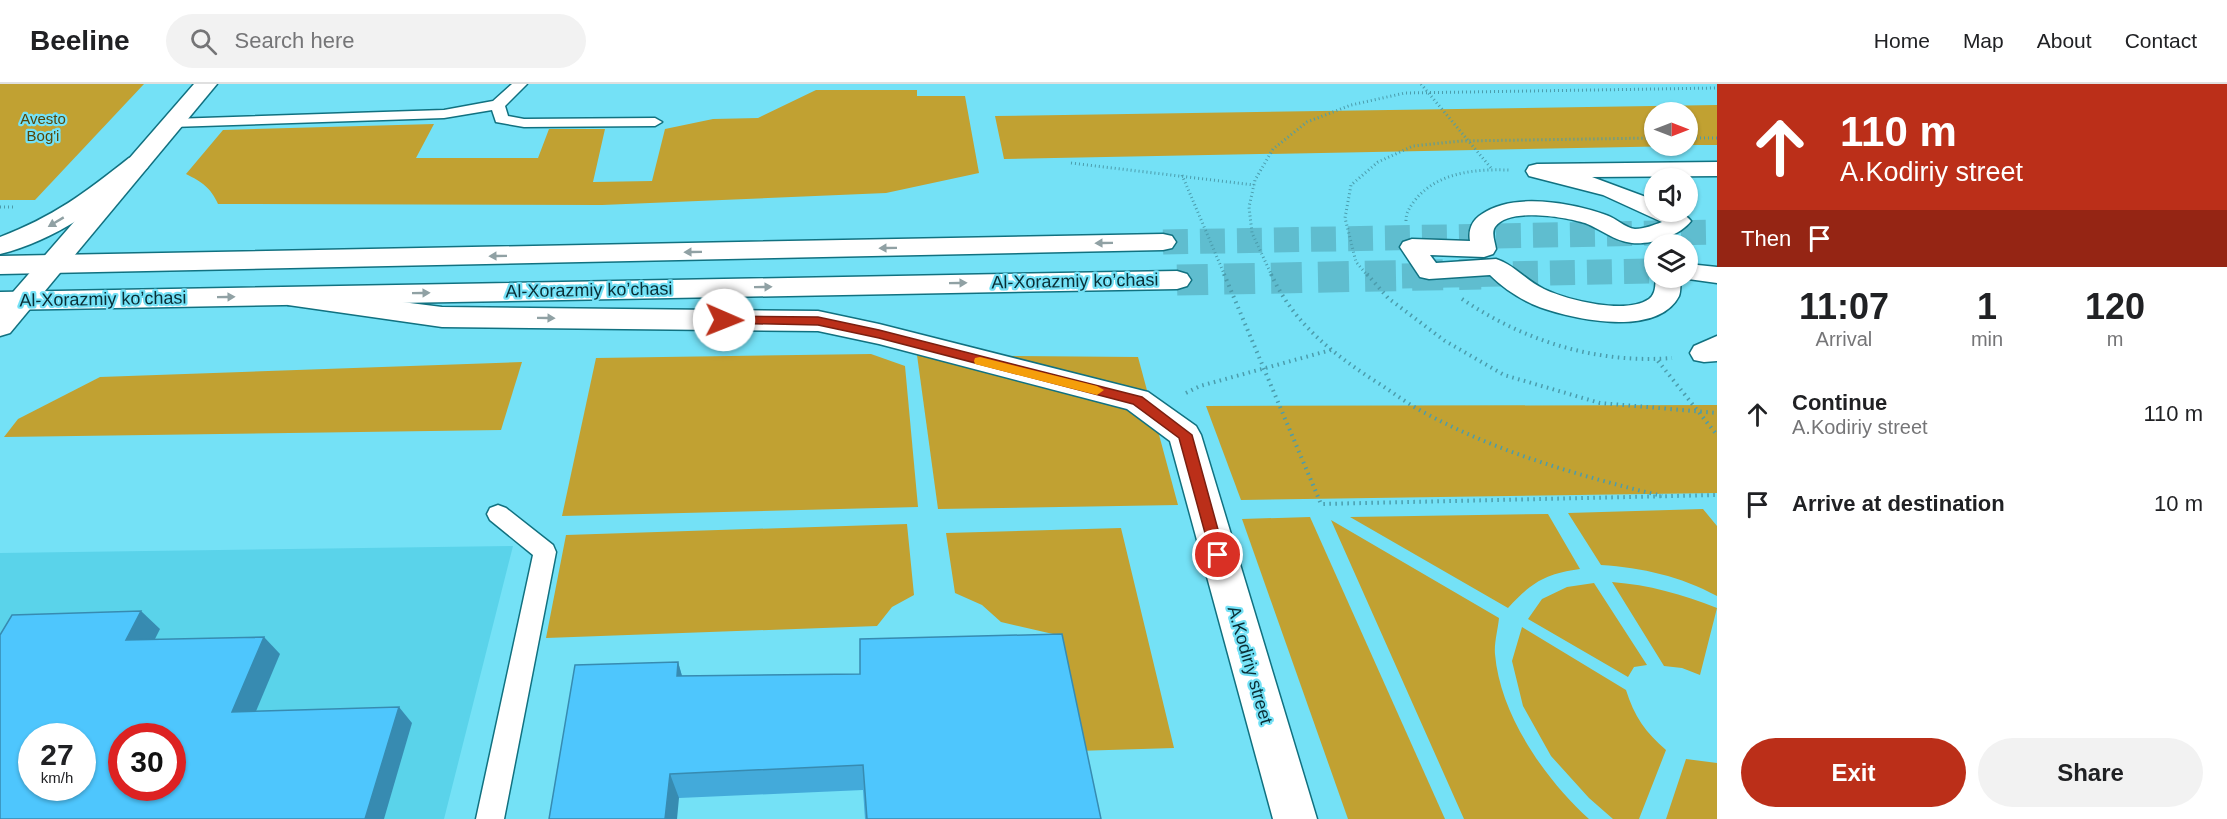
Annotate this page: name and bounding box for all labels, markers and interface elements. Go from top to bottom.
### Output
search box [166,14,586,68]
text: Beeline [30,25,130,56]
icon: search [187,25,220,58]
text: Search here [235,28,354,53]
text: Home [1874,29,1930,52]
text: Map [1963,29,2004,52]
text: About [2037,29,2092,52]
text: Contact [2125,29,2197,52]
north arrow [1644,102,1698,156]
map controls [1644,102,1698,288]
icon: ahead [1741,108,1819,186]
text: 110 m [1840,108,1957,155]
park label: Avesto Bog'i [20,110,66,144]
text: A.Kodiriy street [1840,157,2023,187]
button: sound [1644,168,1698,222]
one-way arrow [48,216,64,227]
icon: arrive [1803,222,1836,255]
text: Then [1741,226,1791,251]
button: layers [1644,234,1698,288]
one-way arrow [1095,238,1114,248]
one-way arrow [879,243,898,252]
one-way arrow [684,247,703,256]
one-way arrow [489,251,508,260]
street label: Al-Xorazmiy ko’chasi [991,270,1159,292]
street label: Al-Xorazmiy ko’chasi [505,279,673,301]
one-way arrow [949,279,968,288]
one-way arrow [754,282,773,292]
text: 11:07 [1799,286,1889,327]
text: 1 [1977,286,1997,327]
text: 120 [2085,286,2145,327]
street label: Al-Xorazmiy ko’chasi [19,288,187,310]
one-way arrow [412,288,431,298]
position arrow [692,288,756,352]
one-way arrow [217,292,236,301]
one-way arrow [536,313,555,323]
text: Arrival [1816,328,1872,350]
text: min [1971,328,2003,350]
text: m [2107,328,2123,350]
text: Continue [1792,390,1887,415]
icon: ahead [1741,398,1774,431]
text: 110 m [2143,401,2203,426]
text: A.Kodiriy street [1792,416,1928,438]
icon: arrive [1741,488,1774,521]
text: Arrive at destination [1792,491,2005,516]
text: 10 m [2154,491,2203,516]
pin [1192,529,1243,580]
icon: arrive [1201,538,1234,571]
street label: A.Kodiriy street [1224,604,1276,726]
speed limit sign: 30 [108,723,186,801]
text: 27 [40,738,74,771]
button: Exit [1741,738,1966,807]
button: Share [1978,738,2203,807]
text: km/h [41,769,73,786]

